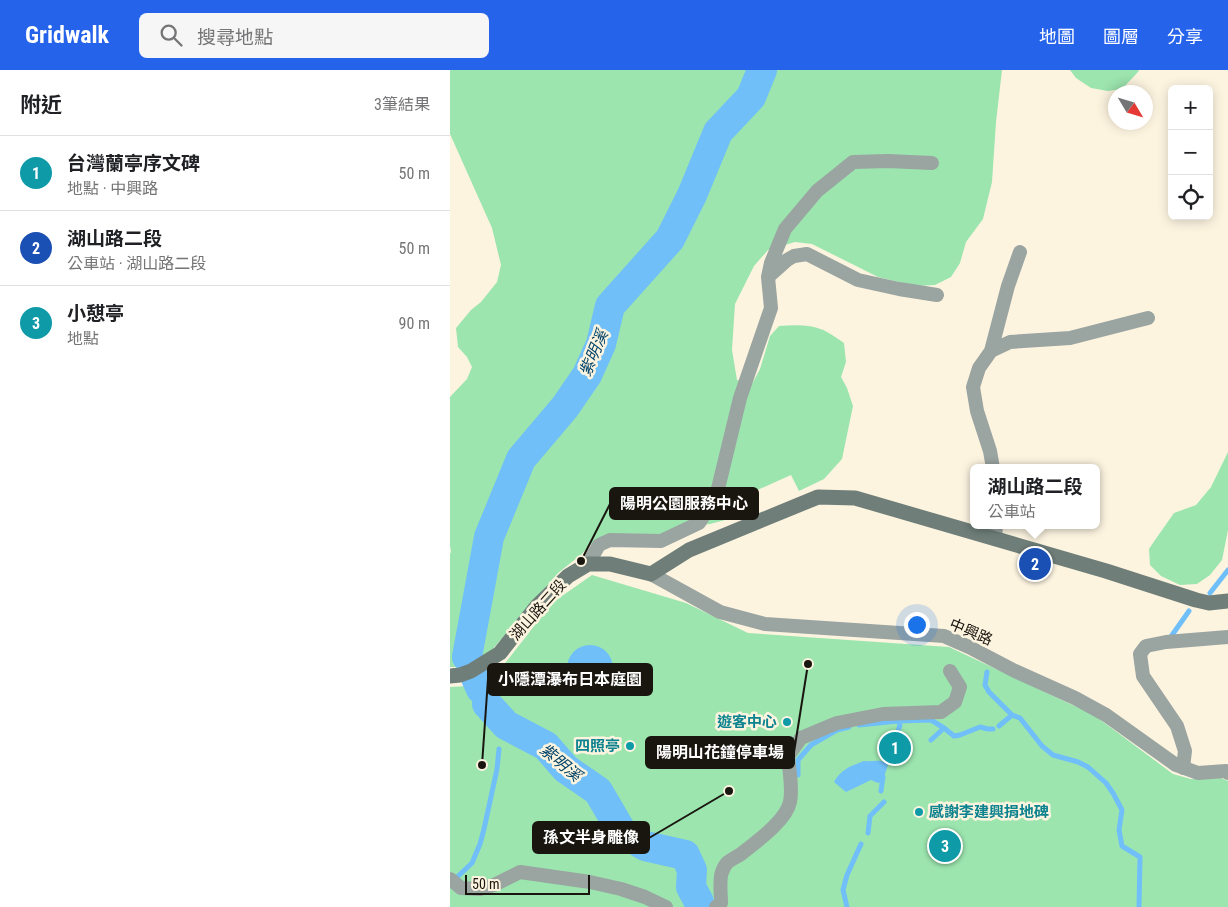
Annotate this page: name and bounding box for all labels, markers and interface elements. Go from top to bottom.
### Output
search box [139,13,489,58]
text: Gridwalk [25,21,109,49]
icon: search [157,21,185,49]
text: 搜尋地點 [197,26,273,49]
text: 地圖 [1039,26,1075,47]
text: 圖層 [1103,26,1139,47]
text: 分享 [1167,26,1203,47]
north arrow [1108,85,1153,130]
map controls [1168,85,1213,220]
button: + [1168,85,1213,130]
text: 附近 [20,93,62,117]
text: 3筆結果 [374,95,430,114]
button: − [1168,130,1213,175]
text: 台灣蘭亭序文碑 [67,152,200,175]
text: 1 [32,164,40,183]
text: 50 m [398,164,430,183]
button: locate [1168,175,1213,220]
text: 地點 · 中興路 [67,179,158,198]
text: 湖山路二段 [67,227,162,250]
text: 2 [32,239,40,258]
text: 50 m [398,239,430,258]
text: 公車站 · 湖山路二段 [67,254,206,273]
text: 小憇亭 [67,302,124,325]
text: 3 [32,314,40,333]
text: 90 m [398,314,430,333]
water label: 紫明溪 [575,326,612,379]
text: 地點 [67,329,99,348]
popup [970,464,1100,529]
text: 湖山路二段 [987,475,1083,498]
callout: 陽明公園服務中心 [610,488,758,519]
text: 陽明公園服務中心 [620,494,748,513]
text: 公車站 [987,502,1036,521]
pin: 2 [1019,545,1051,583]
street label: 湖山路二段 [506,576,570,644]
your location [904,612,930,638]
street label: 中興路 [947,615,995,649]
callout: 小隱潭瀑布日本庭園 [488,664,652,695]
text: 小隱潭瀑布日本庭園 [498,670,642,689]
place label: 遊客中心 [717,713,777,731]
marker: 遊客中心 [781,716,793,728]
pin: 1 [879,729,911,767]
place label: 四照亭 [575,737,620,755]
callout: 陽明山花鐘停車場 [646,737,794,768]
water label: 紫明溪 [536,740,587,786]
marker: 四照亭 [624,740,636,752]
text: 陽明山花鐘停車場 [656,743,784,762]
place label: 感謝李建興捐地碑 [929,803,1049,821]
marker: 感謝李建興捐地碑 [913,806,925,818]
callout: 孫文半身雕像 [533,822,649,853]
pin: 3 [929,827,961,865]
text: 孫文半身雕像 [543,828,639,847]
scale bar [465,872,590,895]
text: 50 m [472,876,500,892]

